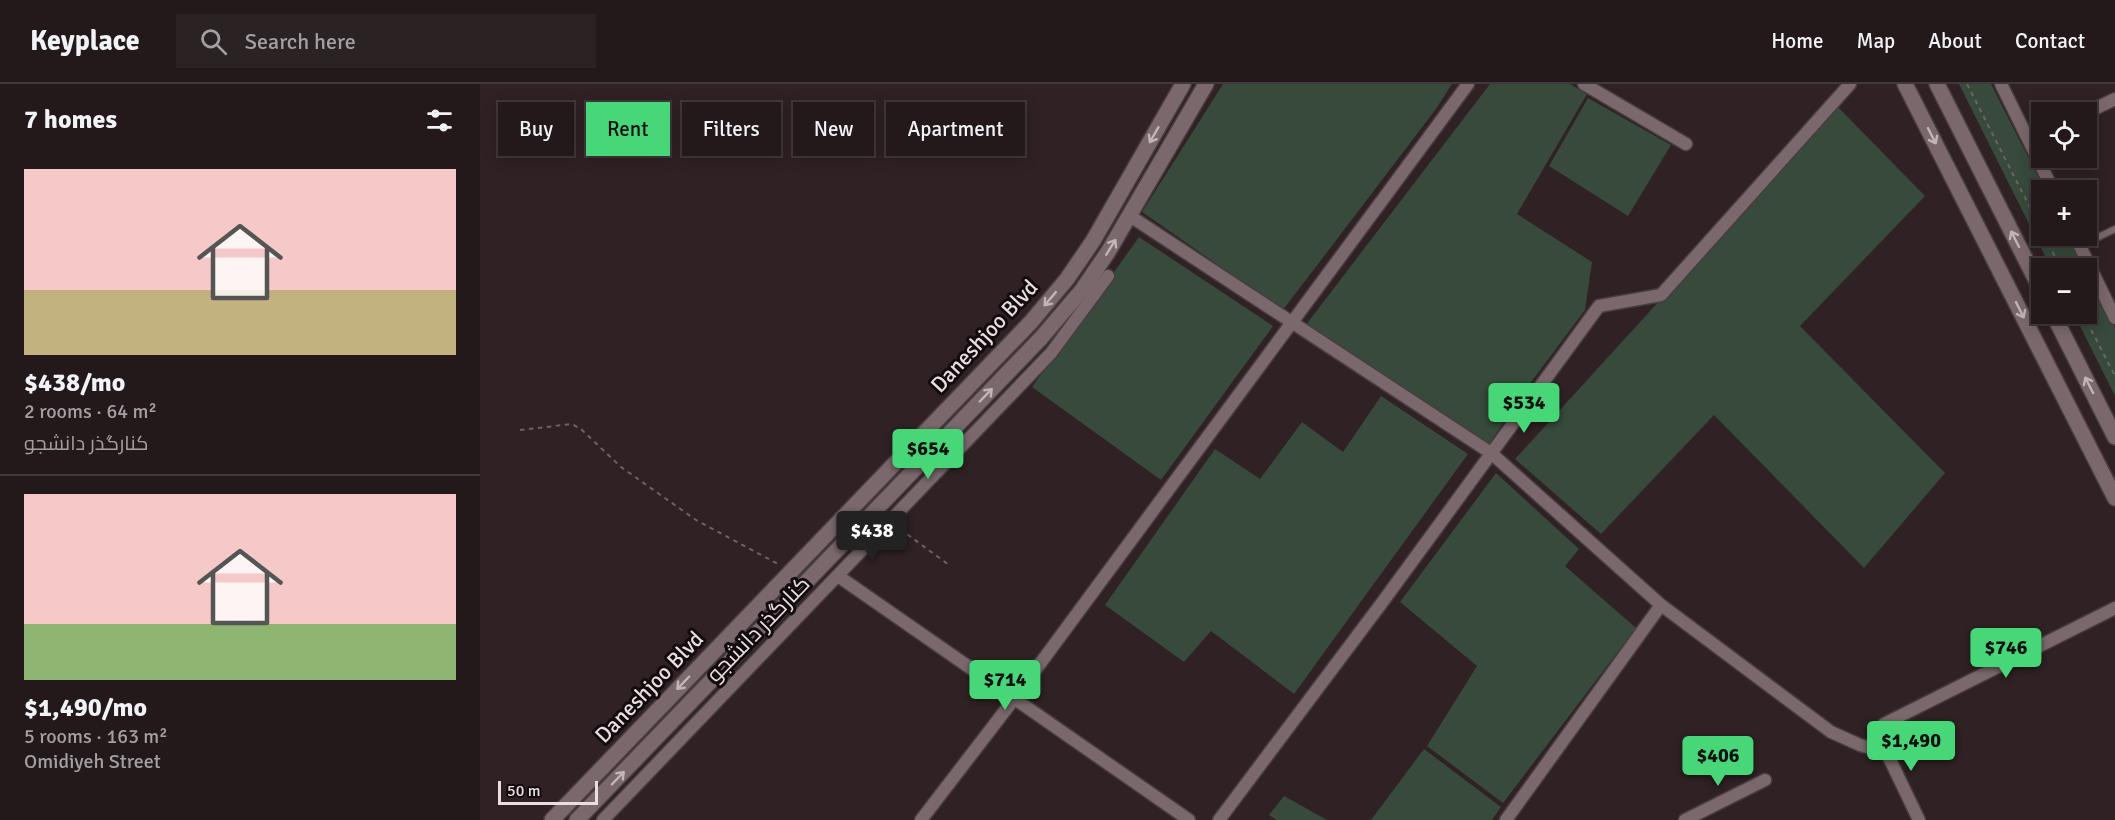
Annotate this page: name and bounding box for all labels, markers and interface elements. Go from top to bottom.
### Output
search box [176,14,596,68]
text: Keyplace [30,24,140,58]
icon: search [197,25,230,58]
text: Search here [245,28,356,55]
text: Home [1771,28,1824,54]
text: Map [1857,28,1895,54]
text: About [1928,28,1982,54]
text: Contact [2015,28,2085,54]
chip: Buy [498,102,574,156]
chip: Rent [586,102,670,156]
chip: Filters [682,102,781,156]
chip: New [793,102,874,156]
chip: Apartment [886,102,1025,156]
map controls [2031,102,2097,324]
button: locate [2031,102,2097,168]
text: 7 homes [24,104,117,136]
icon: filters [423,104,456,137]
one-way arrow [1148,126,1160,143]
one-way arrow [1926,127,1938,145]
button: + [2031,180,2097,246]
icon: home [186,208,294,316]
one-way arrow [2009,231,2020,249]
one-way arrow [1106,239,1118,256]
button: − [2031,258,2097,324]
street label: Daneshjoo Blvd [925,274,1043,398]
one-way arrow [1043,291,1057,306]
one-way arrow [2014,301,2026,318]
text: $438/mo [24,367,125,399]
one-way arrow [2082,376,2094,394]
pin: $534 [1488,383,1560,434]
one-way arrow [979,388,993,403]
text: $534 [1502,390,1546,415]
text: 2 rooms · 64 m² [24,399,157,424]
pin: $654 [892,429,964,480]
text: کنارگذر دانشجو [24,431,149,456]
text: $654 [906,436,950,461]
pin: $438 [836,511,908,562]
text: $438 [850,518,894,543]
icon: home [186,533,294,641]
street label: کنارگذر دانشجو [701,570,815,688]
street label: Daneshjoo Blvd [589,626,709,748]
pin: $746 [1970,628,2042,679]
text: $746 [1984,635,2028,660]
pin: $714 [969,660,1041,711]
text: $714 [983,667,1027,692]
one-way arrow [676,676,691,691]
text: $1,490/mo [24,692,147,724]
pin: $1,490 [1862,721,1960,772]
text: 5 rooms · 163 m² [24,724,168,749]
text: $1,490 [1881,728,1941,753]
pin: $406 [1682,736,1754,787]
text: $406 [1696,743,1740,768]
text: Omidiyeh Street [24,749,161,774]
one-way arrow [610,770,625,785]
scale bar [498,778,598,806]
text: 50 m [507,781,541,801]

